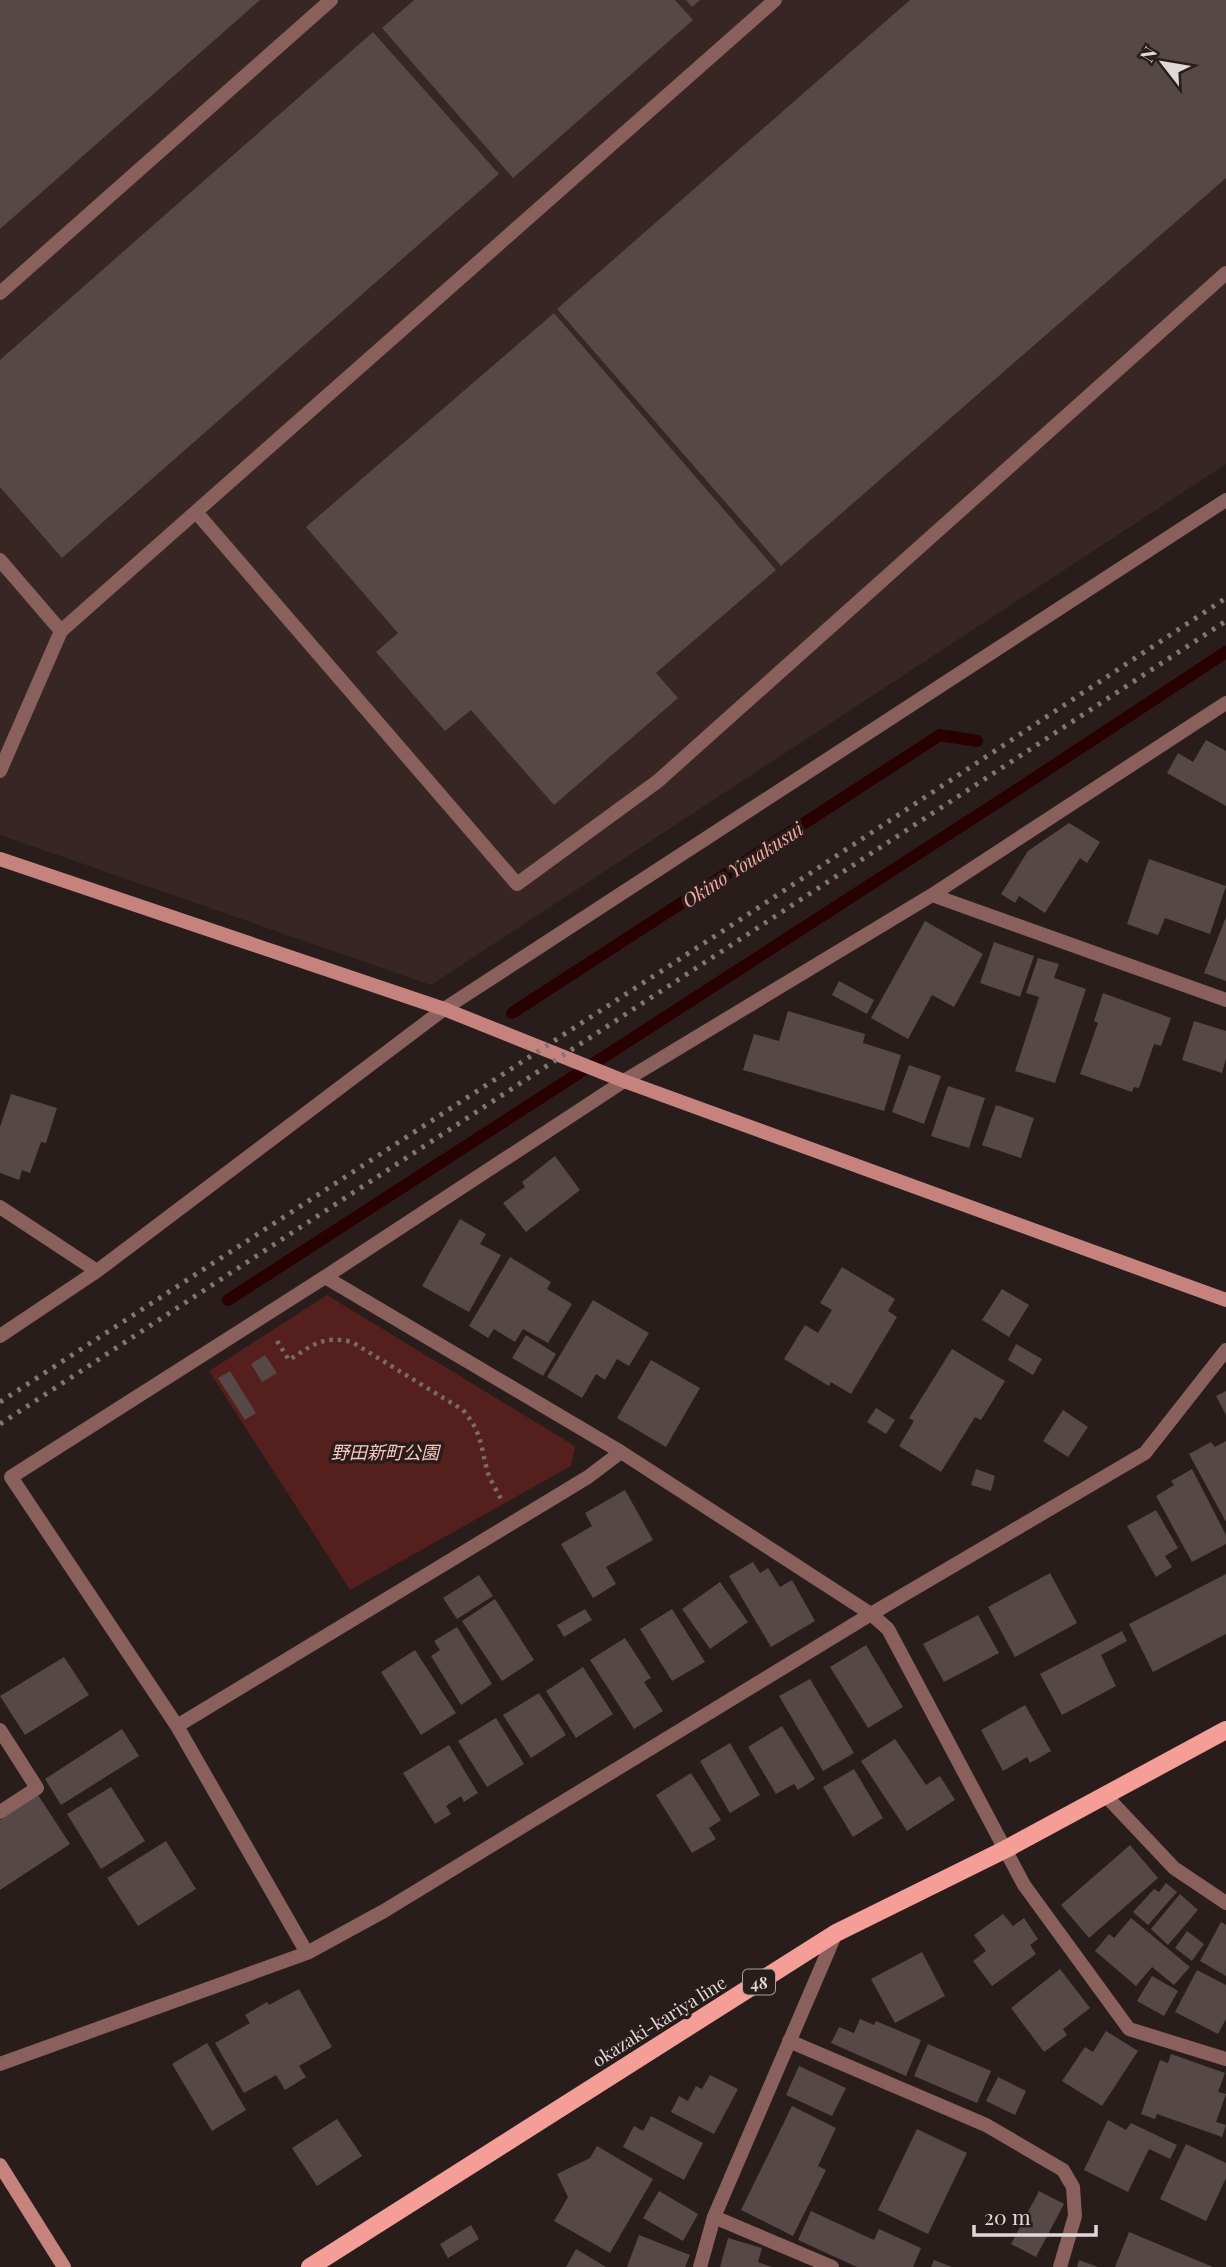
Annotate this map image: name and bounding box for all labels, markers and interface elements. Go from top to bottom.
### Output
north arrow [1128,28,1198,98]
text: N [1133,41,1162,66]
water label: Okino Youakusui [676,814,809,913]
park label: 野田新町公園 [331,1440,442,1464]
street label: okazaki-kariya line [587,1970,731,2072]
road number: 48 [743,1970,775,1994]
scale bar [974,2194,1096,2238]
text: 20 m [984,2202,1031,2230]

